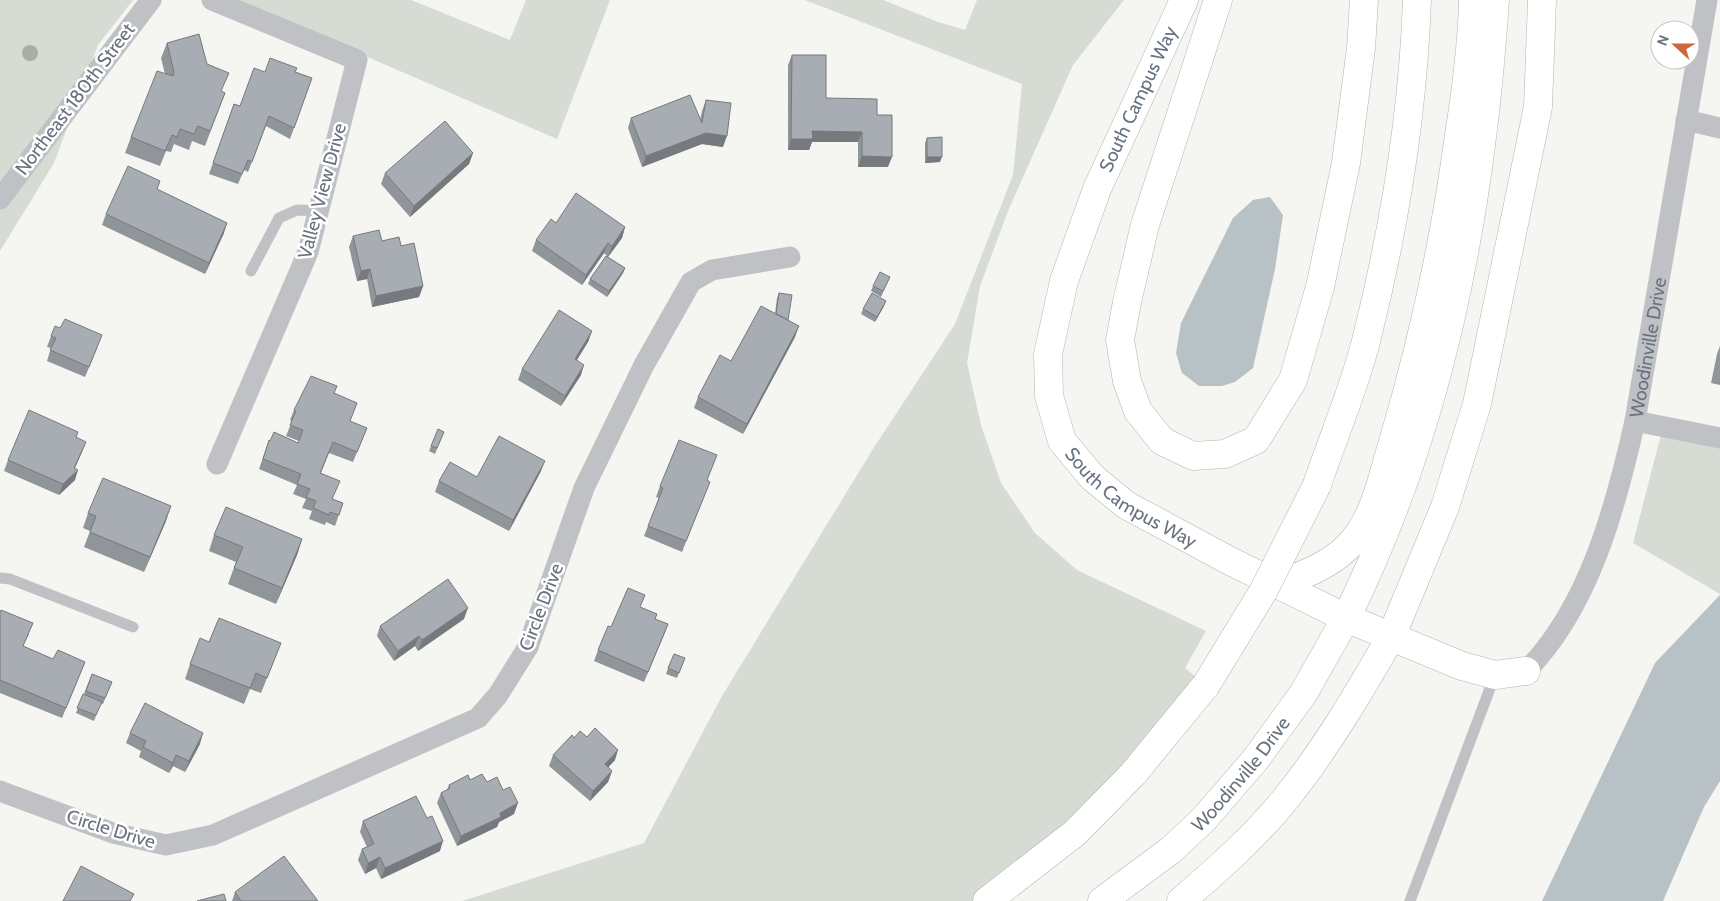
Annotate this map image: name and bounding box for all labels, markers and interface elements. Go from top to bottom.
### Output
street label: Northeast 180th Street [10,18,140,180]
north arrow [1650,20,1700,70]
street label: South Campus Way [1094,22,1182,176]
text: N [1653,32,1673,48]
street label: Valley View Drive [293,121,351,261]
street label: Woodinville Drive [1624,275,1671,419]
street label: South Campus Way [1060,442,1201,553]
street label: Circle Drive [514,560,568,654]
street label: Woodinville Drive [1187,712,1294,836]
street label: Circle Drive [64,805,158,853]

